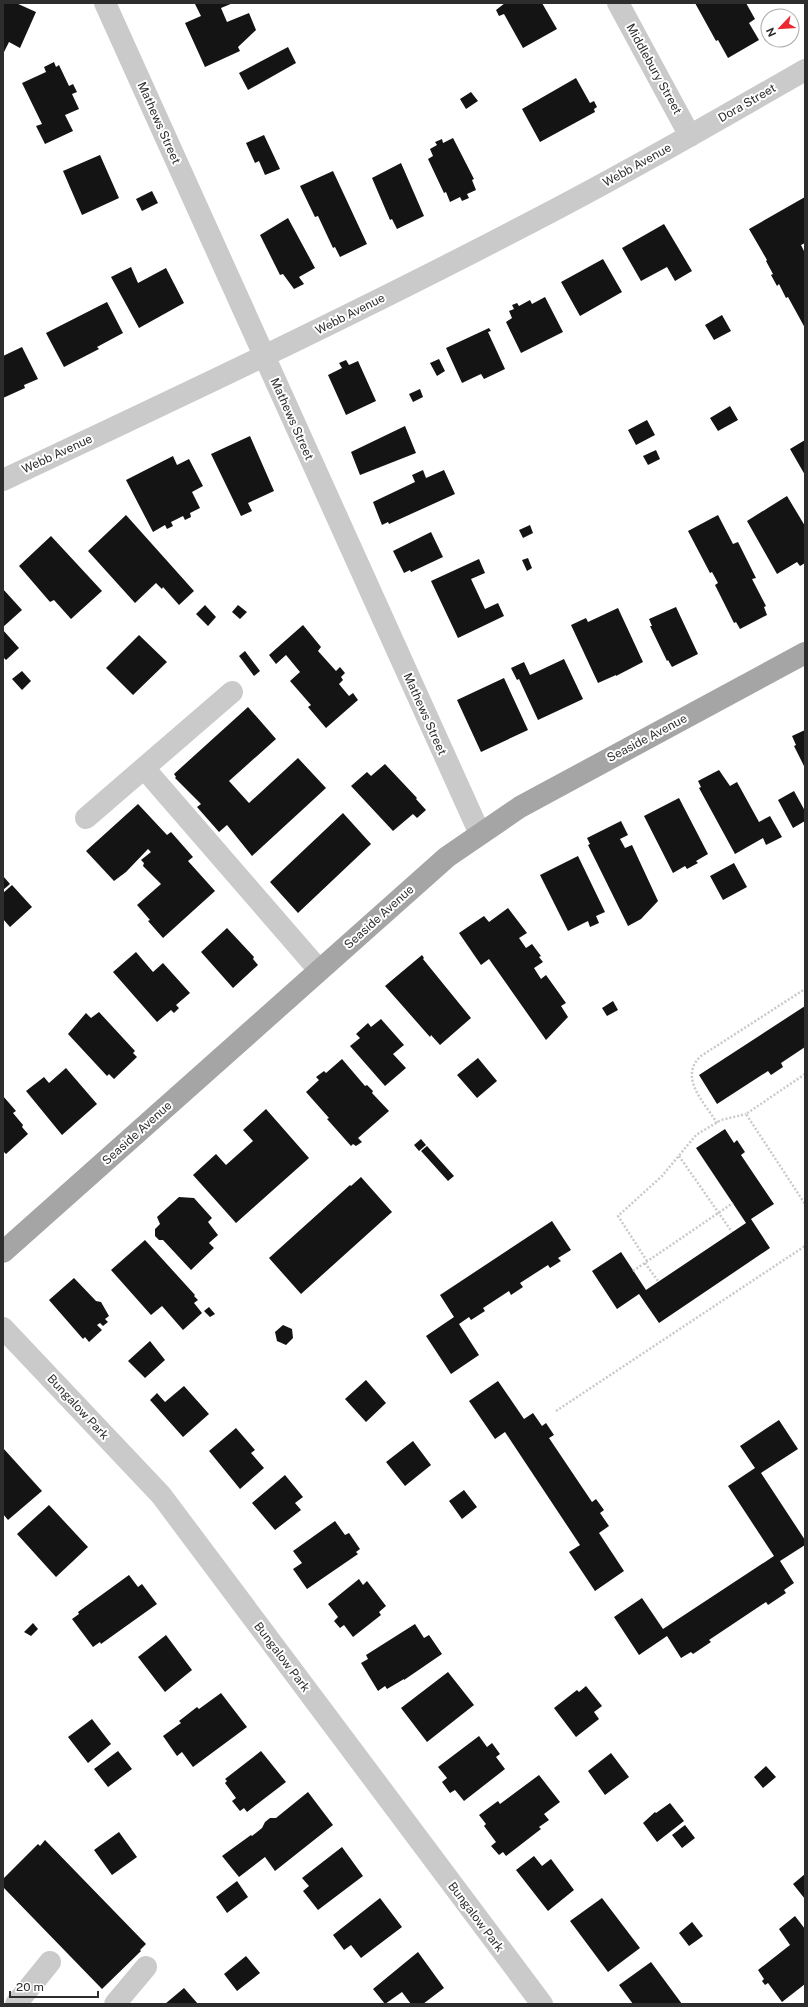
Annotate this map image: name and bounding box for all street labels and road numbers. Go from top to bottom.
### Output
street label: Middlebury Street [623,21,685,117]
street label: Mathews Street [135,80,184,167]
street label: Dora Street [716,81,779,125]
street label: Webb Avenue [600,140,674,190]
street label: Webb Avenue [313,290,387,338]
street label: Mathews Street [268,376,317,463]
street label: Webb Avenue [20,432,95,476]
street label: Mathews Street [401,671,450,758]
street label: Seaside Avenue [605,711,689,765]
street label: Seaside Avenue [341,882,417,952]
street label: Seaside Avenue [99,1098,175,1168]
street label: Bungalow Park [44,1372,112,1443]
street label: Bungalow Park [251,1619,313,1695]
street label: Bungalow Park [445,1879,507,1955]

